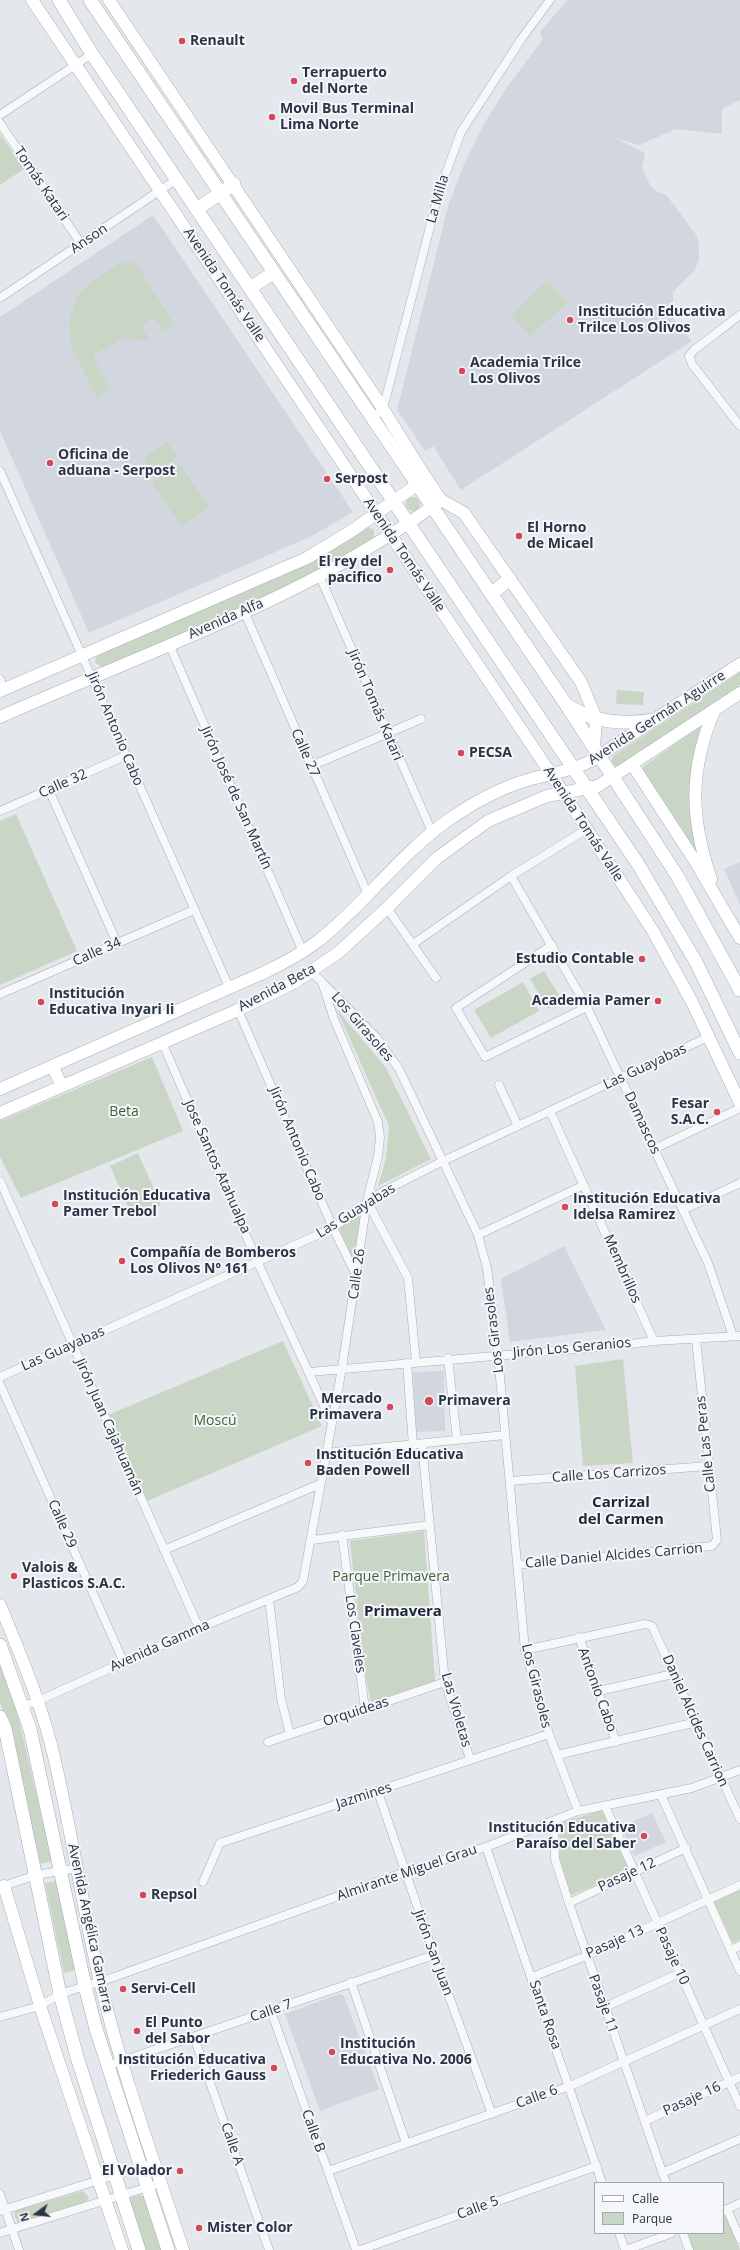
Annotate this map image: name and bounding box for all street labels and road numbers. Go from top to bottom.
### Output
street label: Tomás Katari [10,144,72,224]
street label: La Milla [423,173,453,225]
street label: Anson [67,221,111,257]
street label: Avenida Tomás Valle [180,225,268,345]
street label: Avenida Tomás Valle [360,495,448,615]
street label: Avenida Alfa [186,595,266,643]
street label: Jirón Tomás Katari [344,647,406,763]
street label: Avenida Germán Aguirre [585,667,729,769]
street label: Jirón Antonio Cabo [83,669,147,789]
street label: Jirón José de San Martín [197,724,275,872]
street label: Calle 27 [287,726,323,780]
street label: Avenida Tomás Valle [539,763,627,885]
street label: Calle 32 [36,766,90,802]
street label: Calle 34 [70,934,124,970]
street label: Avenida Beta [235,961,319,1015]
street label: Los Girasoles [327,989,397,1065]
street label: Las Guayabas [601,1040,689,1094]
street label: Jirón Antonio Cabo [265,1084,329,1204]
street label: Damascos [620,1089,664,1157]
street label: Jose Santos Atahualpa [180,1098,254,1236]
street label: Las Guayabas [313,1180,399,1242]
street label: Membrillos [599,1232,645,1306]
street label: Calle 26 [345,1247,369,1301]
street label: Los Girasoles [480,1286,508,1374]
street label: Las Guayabas [19,1323,107,1375]
street label: Jirón Los Geranios [512,1334,632,1362]
street label: Jirón Juan Cajahuamán [71,1356,147,1498]
street label: Calle Las Peras [693,1395,719,1493]
street label: Calle Los Carrizos [551,1462,667,1486]
street label: Calle 29 [44,1497,80,1551]
street label: Calle Daniel Alcides Carrion [525,1540,703,1572]
street label: Los Claveles [341,1594,369,1674]
street label: Avenida Gamma [107,1616,213,1676]
street label: Los Girasoles [517,1642,555,1730]
street label: Antonio Cabo [574,1645,620,1735]
street label: Daniel Alcides Carrion [658,1652,732,1790]
street label: Las Violetas [437,1671,475,1749]
street label: Orquideas [321,1693,391,1731]
street label: Jazmines [334,1779,394,1813]
street label: Almirante Miguel Grau [335,1841,479,1905]
street label: Avenida Angélica Gamarra [64,1842,116,2014]
street label: Pasaje 12 [595,1854,659,1896]
street label: Jirón San Juan [410,1908,456,1998]
street label: Pasaje 13 [583,1922,647,1962]
street label: Pasaje 10 [651,1924,693,1988]
street label: Pasaje 11 [585,1972,621,2036]
street label: Santa Rosa [525,1978,565,2052]
street label: Calle 7 [248,1996,294,2026]
street label: Pasaje 16 [660,2078,724,2120]
street label: Calle 6 [514,2082,560,2112]
street label: Calle B [298,2107,328,2155]
street label: Calle A [217,2120,247,2168]
street label: Calle 5 [455,2193,501,2223]

